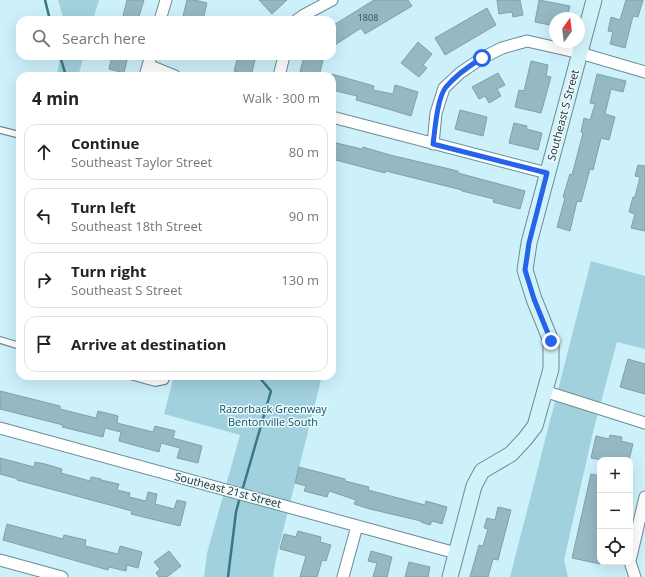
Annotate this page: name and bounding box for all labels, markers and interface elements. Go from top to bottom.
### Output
house number: 1808 [358,11,378,24]
north arrow [549,12,585,48]
search box [16,16,336,60]
icon: search [30,27,52,49]
text: Search here [62,28,146,48]
route start [473,49,491,67]
street label: Southeast S Street [543,67,582,162]
text: 4 min [32,87,79,110]
text: Walk · 300 m [243,89,320,107]
text: Continue [71,133,139,153]
icon: ahead [33,141,55,163]
text: 80 m [289,143,319,161]
text: Southeast Taylor Street [71,153,212,171]
text: Turn left [71,197,136,217]
icon: left [33,205,55,227]
text: 90 m [289,207,319,225]
text: Southeast 18th Street [71,217,202,235]
text: Turn right [71,261,146,281]
icon: right [33,269,55,291]
text: 130 m [281,271,319,289]
text: Southeast S Street [71,281,182,299]
route end [542,332,560,350]
icon: arrive [33,333,55,355]
text: Arrive at destination [71,334,226,354]
park label: Razorback Greenway Bentonville South [219,401,327,429]
map controls [597,457,633,565]
button: + [597,457,633,493]
street label: Southeast 21st Street [173,468,283,511]
button: − [597,493,633,529]
button: locate [597,529,633,565]

